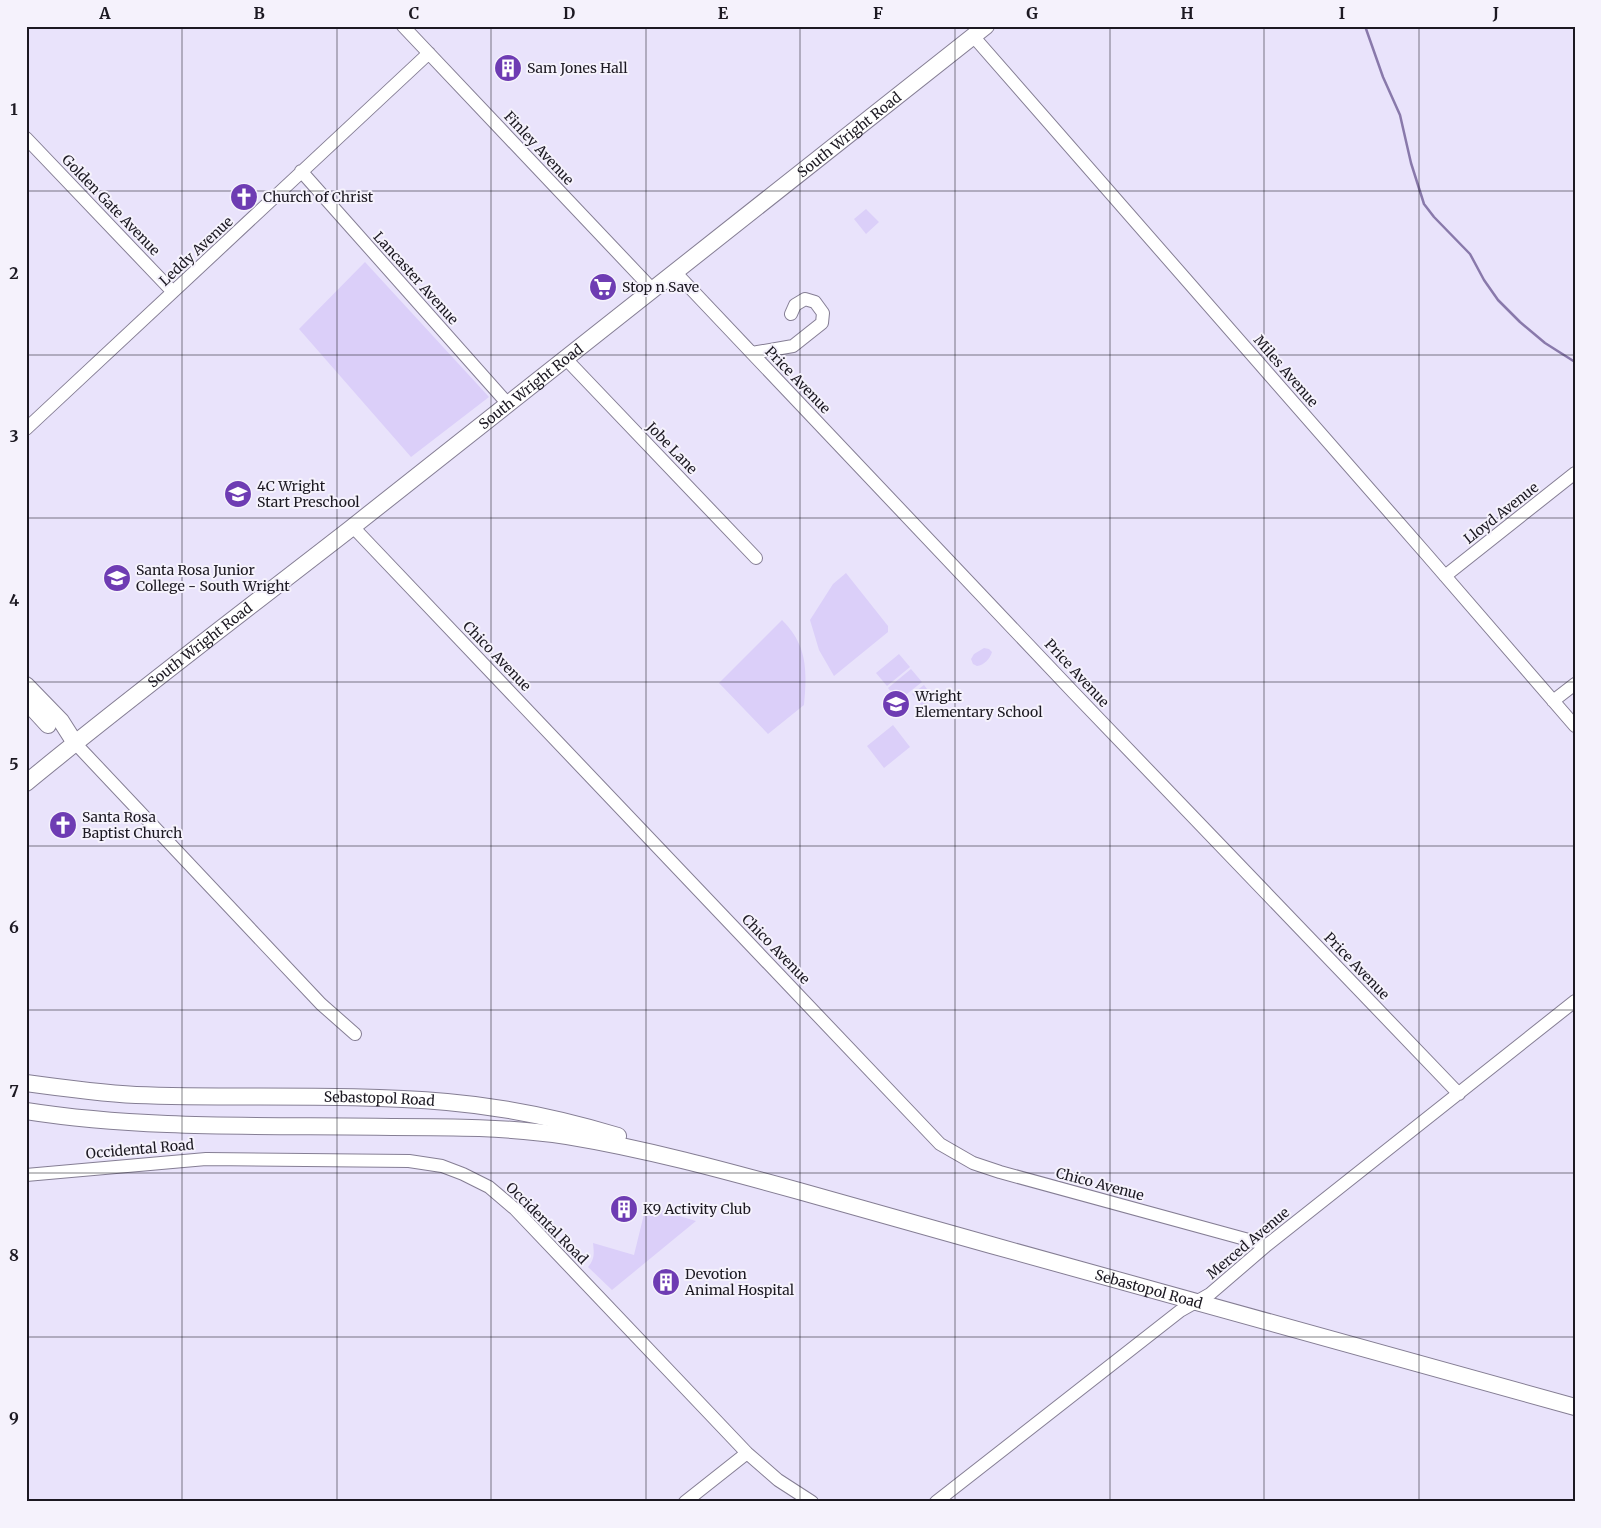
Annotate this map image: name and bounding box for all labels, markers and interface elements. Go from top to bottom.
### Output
text: A [98,3,111,23]
text: B [253,3,265,23]
text: C [409,3,419,23]
text: D [563,3,575,23]
text: E [718,3,729,23]
text: F [873,3,883,23]
text: G [1026,3,1038,23]
text: H [1180,3,1194,23]
text: I [1339,3,1345,23]
text: J [1492,3,1499,23]
building icon: Sam Jones Hall [493,53,523,83]
place label: Sam Jones Hall [527,59,628,77]
street label: South Wright Road [794,88,905,181]
text: 1 [10,99,18,119]
street label: Finley Avenue [500,107,578,189]
street label: Golden Gate Avenue [58,151,164,259]
church icon: Church of Christ [229,182,259,212]
place label: Church of Christ [263,188,374,206]
street label: Leddy Avenue [156,212,236,290]
street label: Lancaster Avenue [370,228,462,328]
text: 2 [9,263,19,283]
supermarket icon: Stop n Save [588,272,618,302]
place label: Stop n Save [622,278,699,296]
street label: Miles Avenue [1250,331,1322,411]
street label: South Wright Road [475,340,587,433]
street label: Price Avenue [761,343,835,417]
street label: Jobe Lane [642,417,701,478]
text: 3 [9,426,19,446]
place label: 4C Wright Start Preschool [257,477,360,511]
street label: Lloyd Avenue [1460,478,1542,548]
school or university icon: 4C Wright Start Preschool [223,479,253,509]
place label: Santa Rosa Junior College - South Wright [136,561,290,595]
school or university icon: Santa Rosa Junior College - South Wright [102,563,132,593]
text: 4 [9,590,19,610]
street label: South Wright Road [144,598,256,691]
street label: Chico Avenue [459,617,535,695]
street label: Price Avenue [1041,635,1113,711]
place label: Wright Elementary School [914,687,1043,721]
school or university icon: Wright Elementary School [881,689,911,719]
text: 5 [9,754,19,774]
place label: Santa Rosa Baptist Church [82,808,182,842]
church icon: Santa Rosa Baptist Church [48,810,78,840]
street label: Chico Avenue [738,910,814,988]
text: 6 [9,917,19,937]
street label: Price Avenue [1320,929,1394,1003]
text: 7 [9,1081,19,1101]
street label: Sebastopol Road [324,1088,436,1110]
street label: Occidental Road [85,1135,195,1163]
street label: Chico Avenue [1054,1164,1146,1204]
street label: Occidental Road [502,1178,592,1268]
building icon: K9 Activity Club [609,1194,639,1224]
place label: K9 Activity Club [643,1200,751,1218]
street label: Merced Avenue [1203,1203,1293,1283]
text: 8 [9,1245,19,1265]
place label: Devotion Animal Hospital [684,1265,795,1299]
street label: Sebastopol Road [1093,1266,1205,1313]
building icon: Devotion Animal Hospital [651,1267,681,1297]
text: 9 [9,1408,19,1428]

